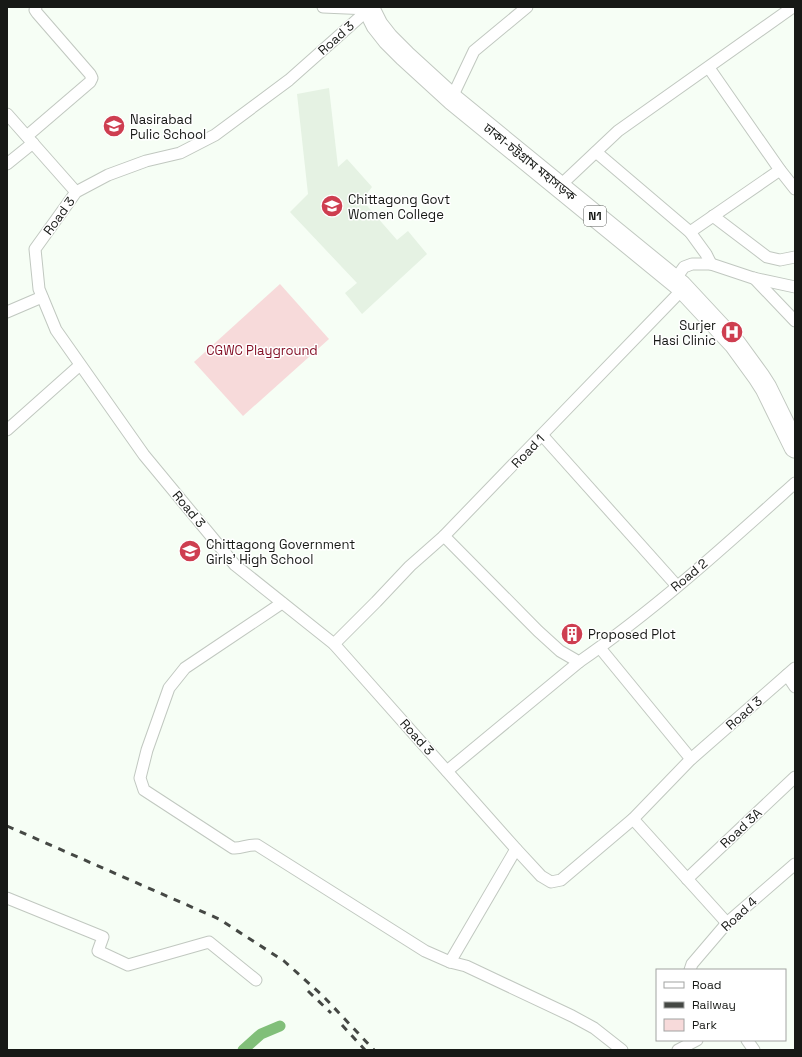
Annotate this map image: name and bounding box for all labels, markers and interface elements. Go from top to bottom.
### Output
street label: Road 3 [314,17,358,59]
place label: Nasirabad Pulic School [130,111,206,143]
school or university icon: Nasirabad Pulic School [101,113,127,139]
street label: ঢাকা-চট্টগ্রাম মহাসড়ক [479,119,580,205]
place label: Chittagong Govt Women College [348,191,450,223]
street label: Road 3 [39,193,79,238]
school or university icon: Chittagong Govt Women College [319,193,345,219]
road number: N1 [584,206,606,226]
place label: Surjer Hasi Clinic [653,317,716,349]
hospital icon: Surjer Hasi Clinic [719,319,745,345]
park label: CGWC Playground [206,342,318,359]
street label: Road 1 [508,430,548,472]
street label: Road 3 [169,487,209,531]
place label: Chittagong Government Girls' High School [206,536,355,568]
school or university icon: Chittagong Government Girls' High School [177,538,203,564]
street label: Road 2 [667,555,711,595]
building icon: Proposed Plot [559,621,585,647]
place label: Proposed Plot [588,626,676,643]
street label: Road 3 [722,692,766,734]
street label: Road 3 [396,715,438,759]
street label: Road 3A [716,804,766,852]
street label: Road 4 [717,893,761,935]
legend [656,969,786,1041]
text: Road [692,977,721,993]
text: Railway [692,997,736,1013]
text: Park [692,1017,717,1033]

